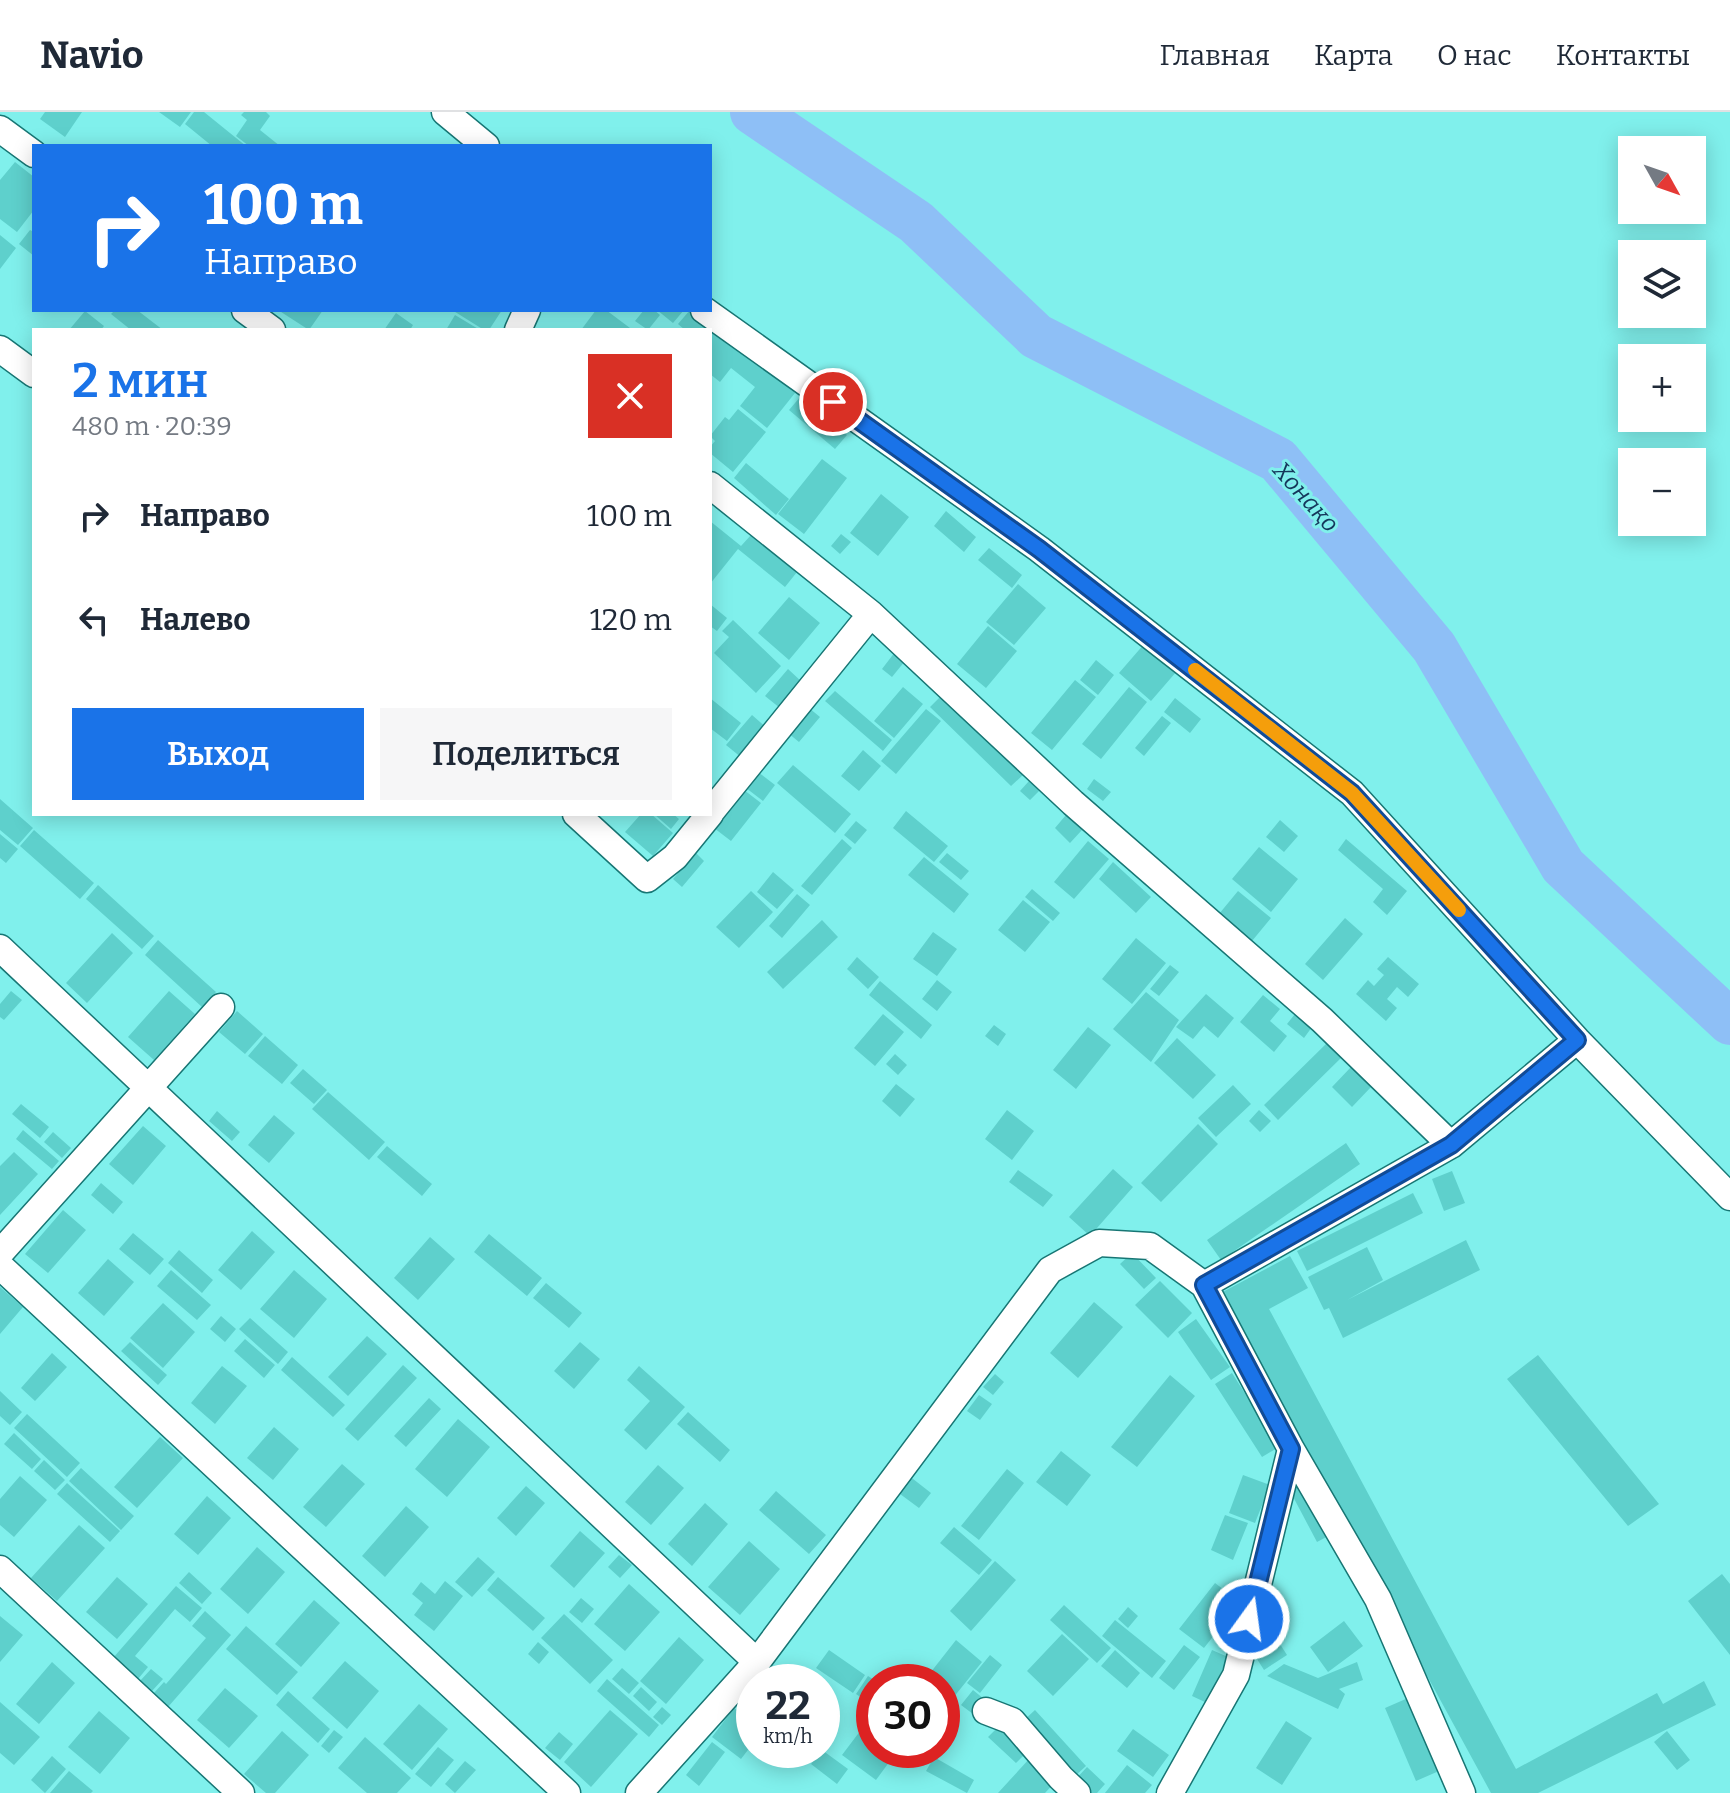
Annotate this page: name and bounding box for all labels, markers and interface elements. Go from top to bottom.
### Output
text: Navio [40,32,144,78]
text: Главная [1160,39,1270,72]
text: Карта [1314,39,1393,72]
text: О нас [1437,39,1512,72]
text: Контакты [1556,39,1690,72]
north arrow [1618,136,1706,224]
map controls [1618,136,1706,536]
text: 100 m [204,172,363,239]
icon: right [72,176,176,280]
text: Направо [204,240,358,284]
button: layers [1618,240,1706,328]
button: + [1618,344,1706,432]
text: 2 мин [72,352,208,410]
button: close [588,354,672,438]
pin [799,368,867,436]
icon: arrive [811,380,855,424]
text: 480 m · 20:39 [72,411,232,442]
button: − [1618,448,1706,536]
water label: Хонақо [1267,456,1345,538]
icon: right [72,494,116,538]
text: Направо [140,498,270,534]
text: 100 m [587,498,672,534]
icon: left [72,598,116,642]
text: Налево [140,602,251,638]
text: 120 m [590,602,672,638]
button: Выход [72,708,364,800]
button: Поделиться [380,708,672,800]
position arrow [1207,1577,1291,1661]
speed limit sign: 30 [856,1664,960,1768]
text: 22 [765,1682,811,1730]
text: km/h [763,1724,813,1748]

